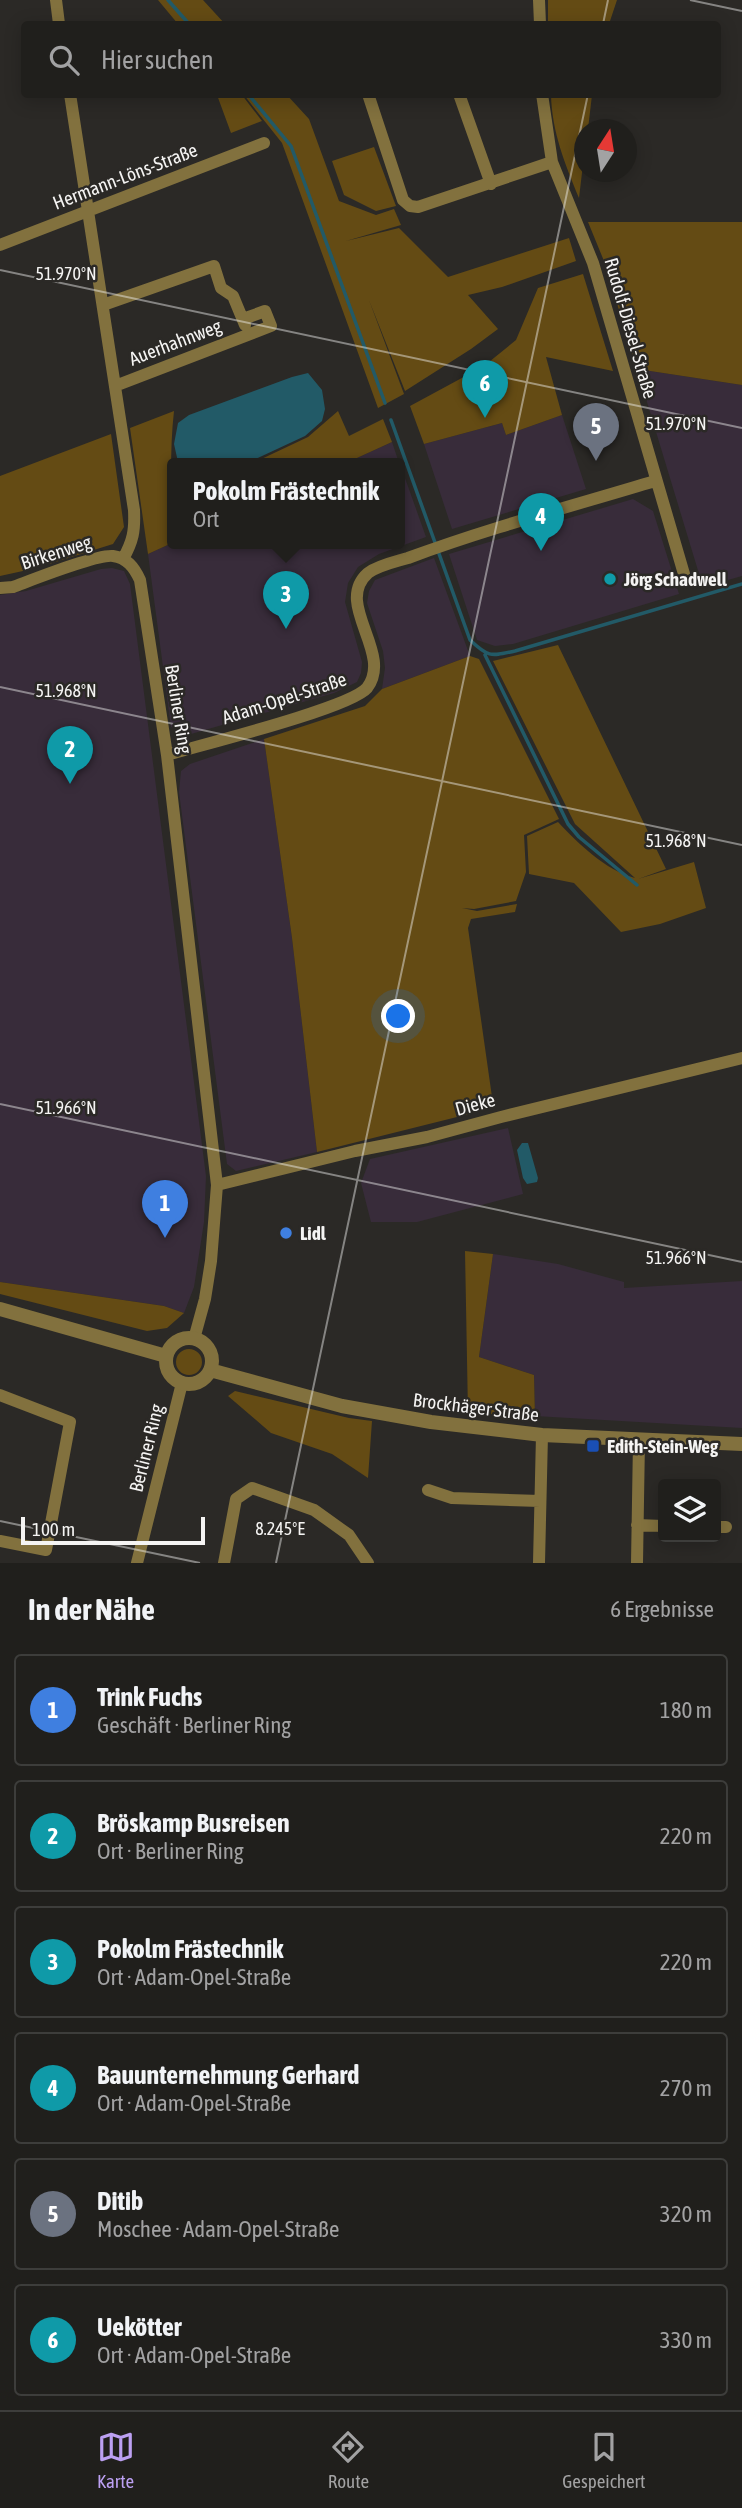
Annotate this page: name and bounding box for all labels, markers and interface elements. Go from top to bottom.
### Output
search box [21,21,721,98]
icon: search [45,41,83,79]
text: Hier suchen [101,45,214,75]
north arrow [574,119,637,182]
street label: Hermann-Löns-Straße [50,138,200,214]
street label: Rudolf-Diesel-Straße [600,255,662,401]
text: 51.970°N [35,263,97,284]
street label: Auerhahnweg [126,314,225,370]
pin: 6 [462,360,508,418]
pin: 5 [573,403,619,461]
text: 51.970°N [645,413,707,434]
popup [167,458,405,549]
text: Pokolm Frästechnik [193,476,379,506]
pin: 4 [518,493,564,551]
text: Ort [193,506,219,532]
street label: Birkenweg [18,530,95,574]
place label: Jörg Schadwell [623,568,728,590]
pin: 3 [263,571,309,629]
marker: Jörg Schadwell [602,571,618,587]
street label: Berliner Ring [161,663,197,756]
street label: Adam-Opel-Straße [219,668,349,728]
text: 51.968°N [35,680,97,701]
pin: 2 [47,726,93,784]
text: 51.968°N [645,830,707,851]
your location [381,999,415,1033]
street label: Dieke [453,1088,497,1120]
text: 51.966°N [35,1097,97,1118]
pin: 1 [142,1180,188,1238]
place label: Lidl [300,1222,327,1244]
marker: Lidl [278,1225,294,1241]
text: 51.966°N [645,1247,707,1268]
street label: Brockhäger Straße [412,1388,540,1426]
street label: Berliner Ring [124,1401,168,1494]
place label: Edith-Stein-Weg [607,1435,719,1457]
marker: Edith-Stein-Weg [585,1438,601,1454]
map controls [658,1479,721,1542]
button: layers [658,1479,721,1542]
scale bar [21,1514,205,1546]
text: 100 m [32,1518,75,1540]
text: 8.245°E [255,1518,305,1539]
text: In der Nähe [28,1592,155,1626]
text: 6 Ergebnisse [610,1596,714,1622]
text: Trink Fuchs [97,1682,202,1712]
text: 1 [48,1697,58,1723]
text: 180 m [660,1697,712,1723]
text: Geschäft · Berliner Ring [97,1712,291,1738]
text: Bröskamp Busreisen [97,1808,290,1838]
text: 2 [48,1823,58,1849]
text: 220 m [660,1823,712,1849]
text: Ort · Berliner Ring [97,1838,244,1864]
text: Pokolm Frästechnik [97,1934,284,1964]
text: 3 [48,1949,58,1975]
text: 220 m [660,1949,712,1975]
text: Ort · Adam-Opel-Straße [97,1964,291,1990]
text: Bauunternehmung Gerhard [97,2060,359,2090]
text: 4 [48,2075,58,2101]
text: 270 m [660,2075,712,2101]
text: Ort · Adam-Opel-Straße [97,2090,291,2116]
text: Ditib [97,2186,143,2216]
text: 5 [48,2201,58,2227]
text: 320 m [660,2201,712,2227]
text: Moschee · Adam-Opel-Straße [97,2216,339,2242]
text: Uekötter [97,2312,181,2342]
text: 6 [48,2327,58,2353]
text: 330 m [660,2327,712,2353]
text: Ort · Adam-Opel-Straße [97,2342,291,2368]
tab: Karte [97,2428,135,2492]
tab: Route [328,2428,369,2492]
tab: Gespeichert [562,2428,645,2492]

